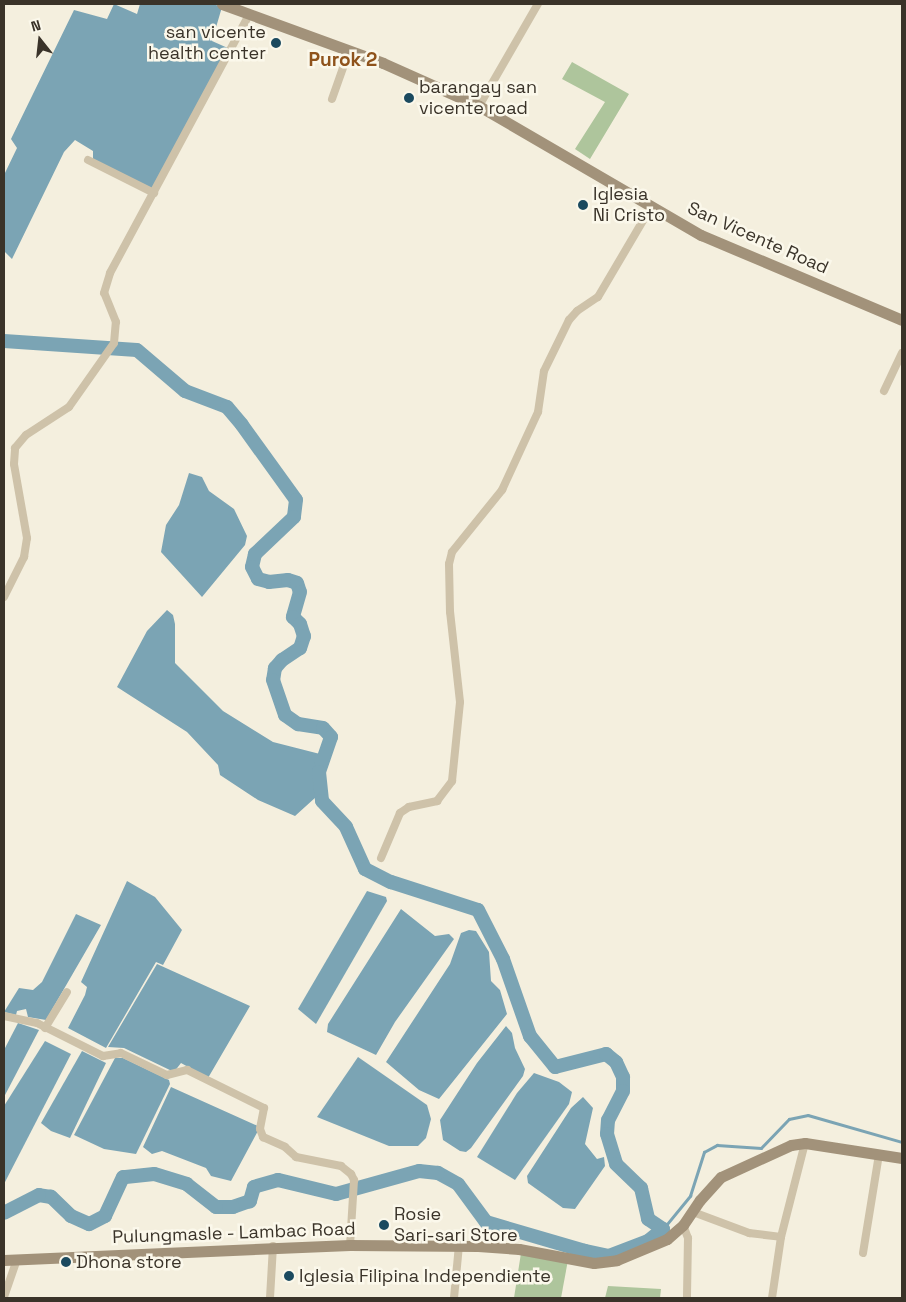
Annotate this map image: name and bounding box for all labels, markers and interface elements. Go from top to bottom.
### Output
north arrow [15,15,65,65]
text: N [29,16,43,36]
place label: san vicente health center [148,22,266,64]
marker: san vicente health center [270,37,282,49]
district label: Purok 2 [309,49,377,71]
place label: barangay san vicente road [419,77,537,120]
marker: barangay san vicente road [403,92,415,104]
place label: Iglesia Ni Cristo [593,184,665,226]
street label: San Vicente Road [684,197,832,279]
marker: Iglesia Ni Cristo [577,199,589,211]
place label: Rosie Sari-sari Store [394,1204,518,1246]
street label: Pulungmasle - Lambac Road [111,1218,357,1248]
marker: Rosie Sari-sari Store [378,1219,390,1231]
place label: Dhona store [76,1251,182,1273]
marker: Dhona store [60,1256,72,1268]
place label: Iglesia Filipina Independiente [299,1265,551,1287]
marker: Iglesia Filipina Independiente [283,1270,295,1282]

